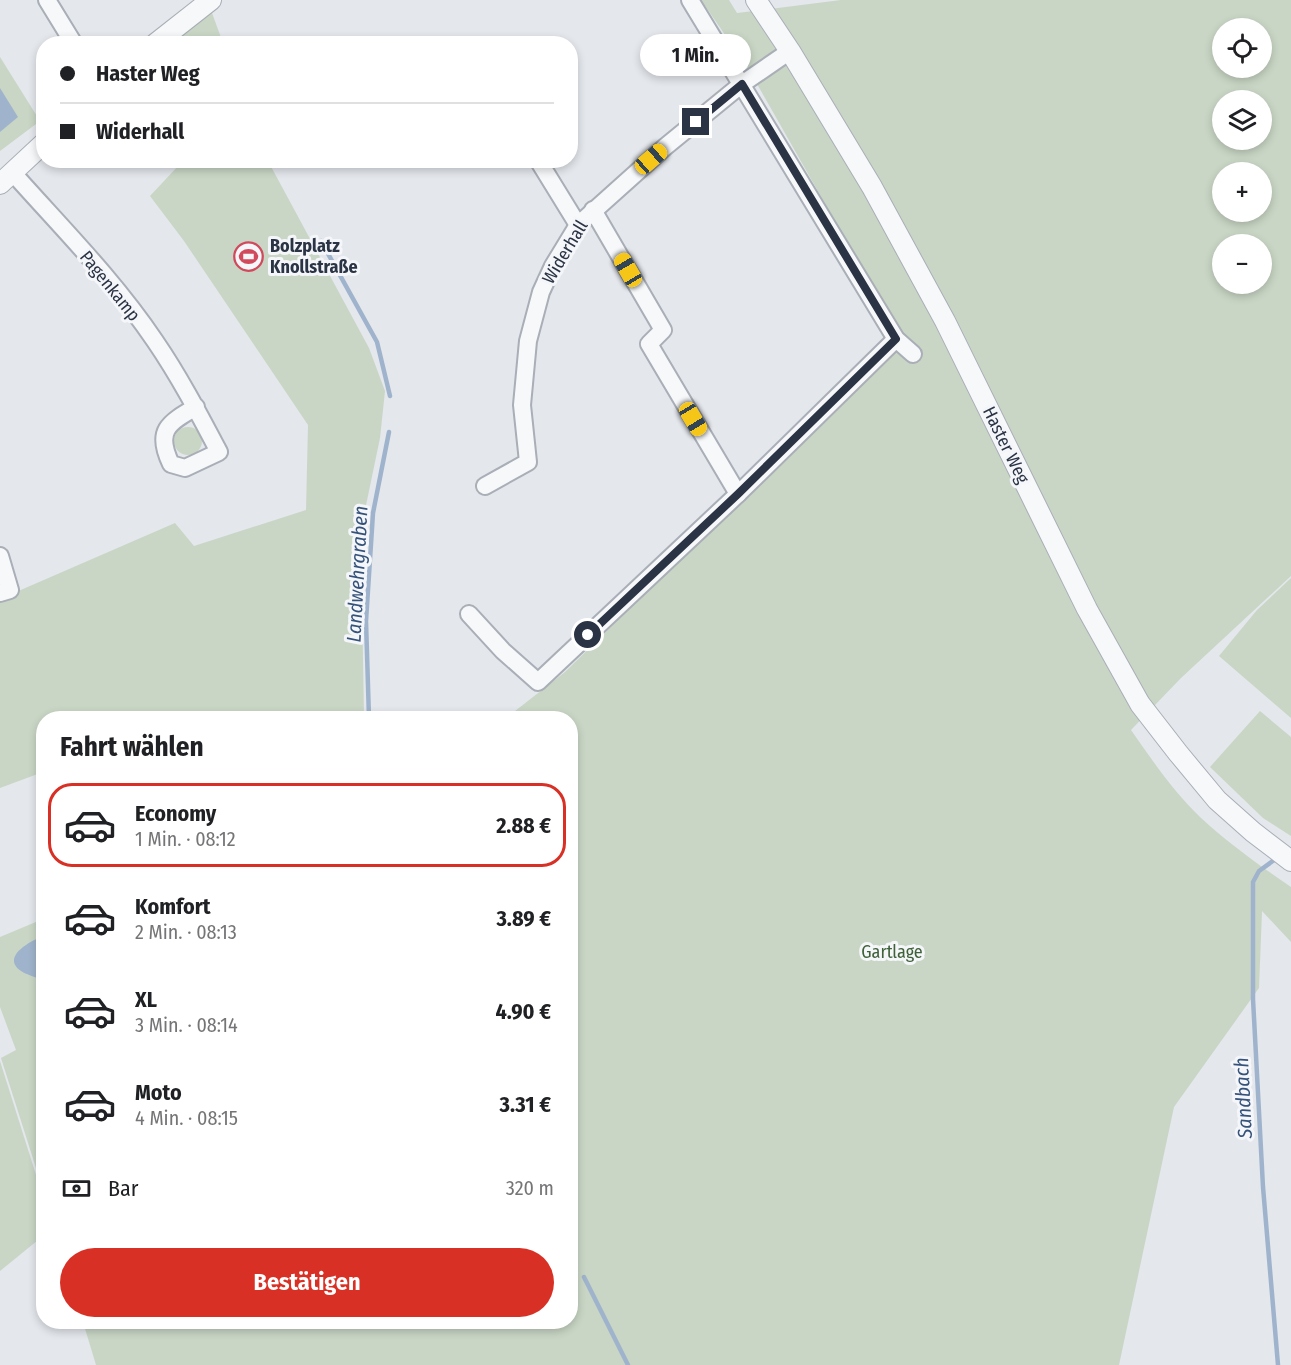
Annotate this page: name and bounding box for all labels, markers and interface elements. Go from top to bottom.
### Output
map controls [1212,18,1272,294]
button: locate [1212,18,1272,78]
callout: 1 Min. [640,35,752,77]
text: 1 Min. [672,43,719,67]
text: Haster Weg [96,60,200,87]
button: layers [1212,90,1272,150]
route end [682,108,709,135]
text: Widerhall [96,118,184,145]
car [632,140,670,178]
button: + [1212,162,1272,222]
street label: Widerhall [537,216,593,288]
button: − [1212,234,1272,294]
place label: Bolzplatz Knollstraße [270,235,358,278]
sports icon: Bolzplatz Knollstraße [233,240,265,272]
street label: Pagenkamp [75,246,145,326]
car [611,250,645,290]
car [676,399,710,439]
street label: Haster Weg [978,403,1034,488]
water label: Landwehrgraben [341,505,373,643]
route start [574,621,601,648]
text: Fahrt wählen [60,731,204,763]
icon: car [63,798,117,852]
text: Economy [135,800,216,827]
text: 2.88 € [496,812,551,839]
text: 1 Min. · 08:12 [135,827,236,851]
icon: car [63,891,117,945]
text: Komfort [135,893,210,920]
text: 3.89 € [496,905,551,932]
text: 2 Min. · 08:13 [135,920,237,944]
park label: Gartlage [861,941,923,963]
icon: car [63,984,117,1038]
text: XL [135,986,157,1013]
text: 4.90 € [495,998,551,1025]
text: 3 Min. · 08:14 [135,1013,238,1037]
water label: Sandbach [1229,1057,1257,1140]
icon: car [63,1077,117,1131]
text: Moto [135,1079,182,1106]
text: 3.31 € [500,1091,551,1118]
text: 4 Min. · 08:15 [135,1106,238,1130]
icon: cash [60,1172,93,1205]
text: Bar [108,1175,139,1202]
text: 320 m [506,1176,554,1200]
button: Bestätigen [60,1248,554,1317]

